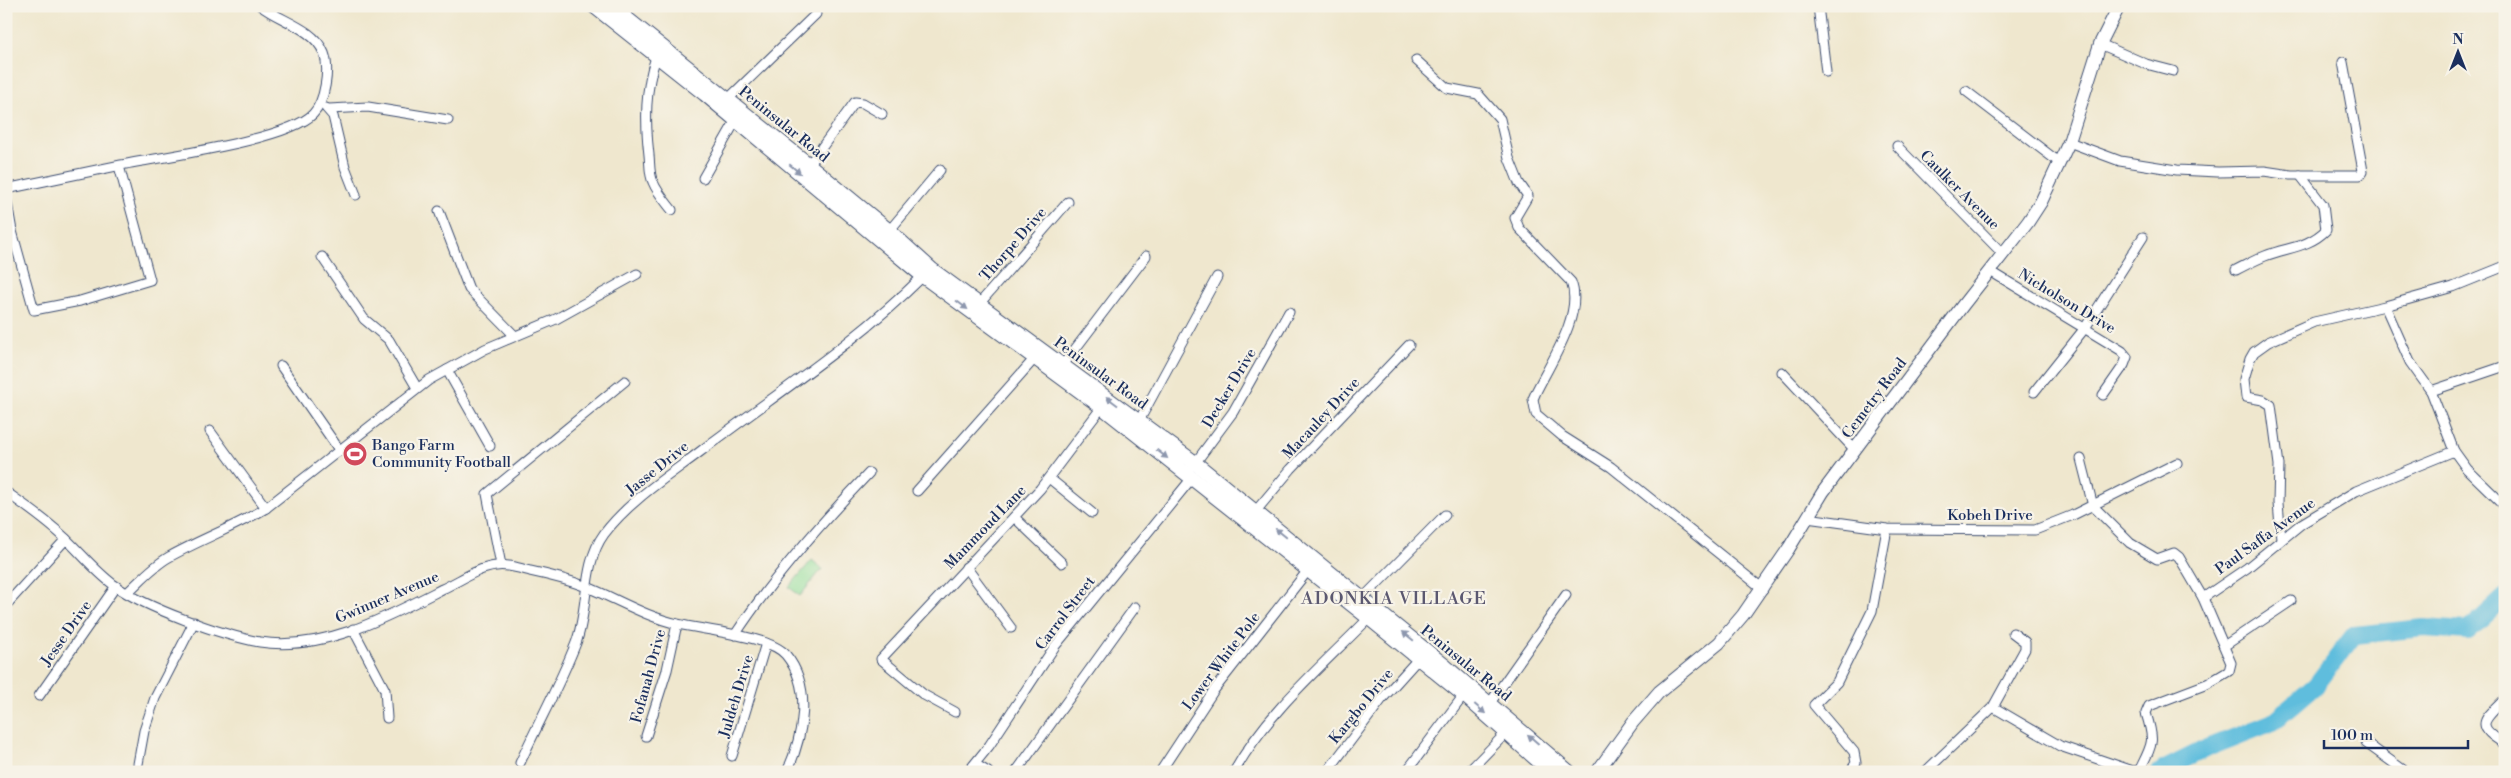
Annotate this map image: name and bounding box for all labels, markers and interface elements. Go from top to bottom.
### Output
north arrow [2434,28,2484,78]
text: N [2452,31,2464,49]
street label: Peninsular Road [734,82,833,167]
street label: Caulker Avenue [1916,146,2004,234]
one-way arrow [789,164,802,175]
street label: Thorpe Drive [976,203,1051,285]
street label: Nicholson Drive [2014,265,2119,338]
one-way arrow [955,300,968,311]
street label: Peninsular Road [1050,333,1152,414]
street label: Decker Drive [1198,345,1261,432]
street label: Cemetry Road [1838,354,1911,442]
street label: Macauley Drive [1279,373,1364,463]
one-way arrow [1106,395,1119,406]
place label: Bango Farm Community Football [371,436,512,472]
street label: Jasse Drive [621,437,693,500]
sports icon: Bango Farm Community Football [342,441,368,467]
one-way arrow [1155,449,1168,460]
street label: Mammoud Lane [940,481,1030,573]
street label: Paul Saffa Avenue [2212,494,2319,579]
street label: Kobeh Drive [1947,506,2033,525]
one-way arrow [1275,528,1288,539]
street label: Gwinner Avenue [333,567,442,628]
street label: Carrol Street [1031,572,1100,654]
district label: ADONKIA VILLAGE [1300,587,1487,610]
street label: Jesse Drive [36,597,96,671]
street label: Lower White Pole [1178,608,1265,714]
street label: Peninsular Road [1416,621,1515,706]
street label: Fofanah Drive [627,627,670,725]
one-way arrow [1401,630,1414,641]
street label: Juldeh Drive [715,652,758,741]
street label: Kargbo Drive [1325,665,1398,748]
one-way arrow [1474,703,1486,715]
scale bar [2324,718,2467,750]
text: 100 m [2331,726,2373,745]
one-way arrow [1527,733,1539,745]

